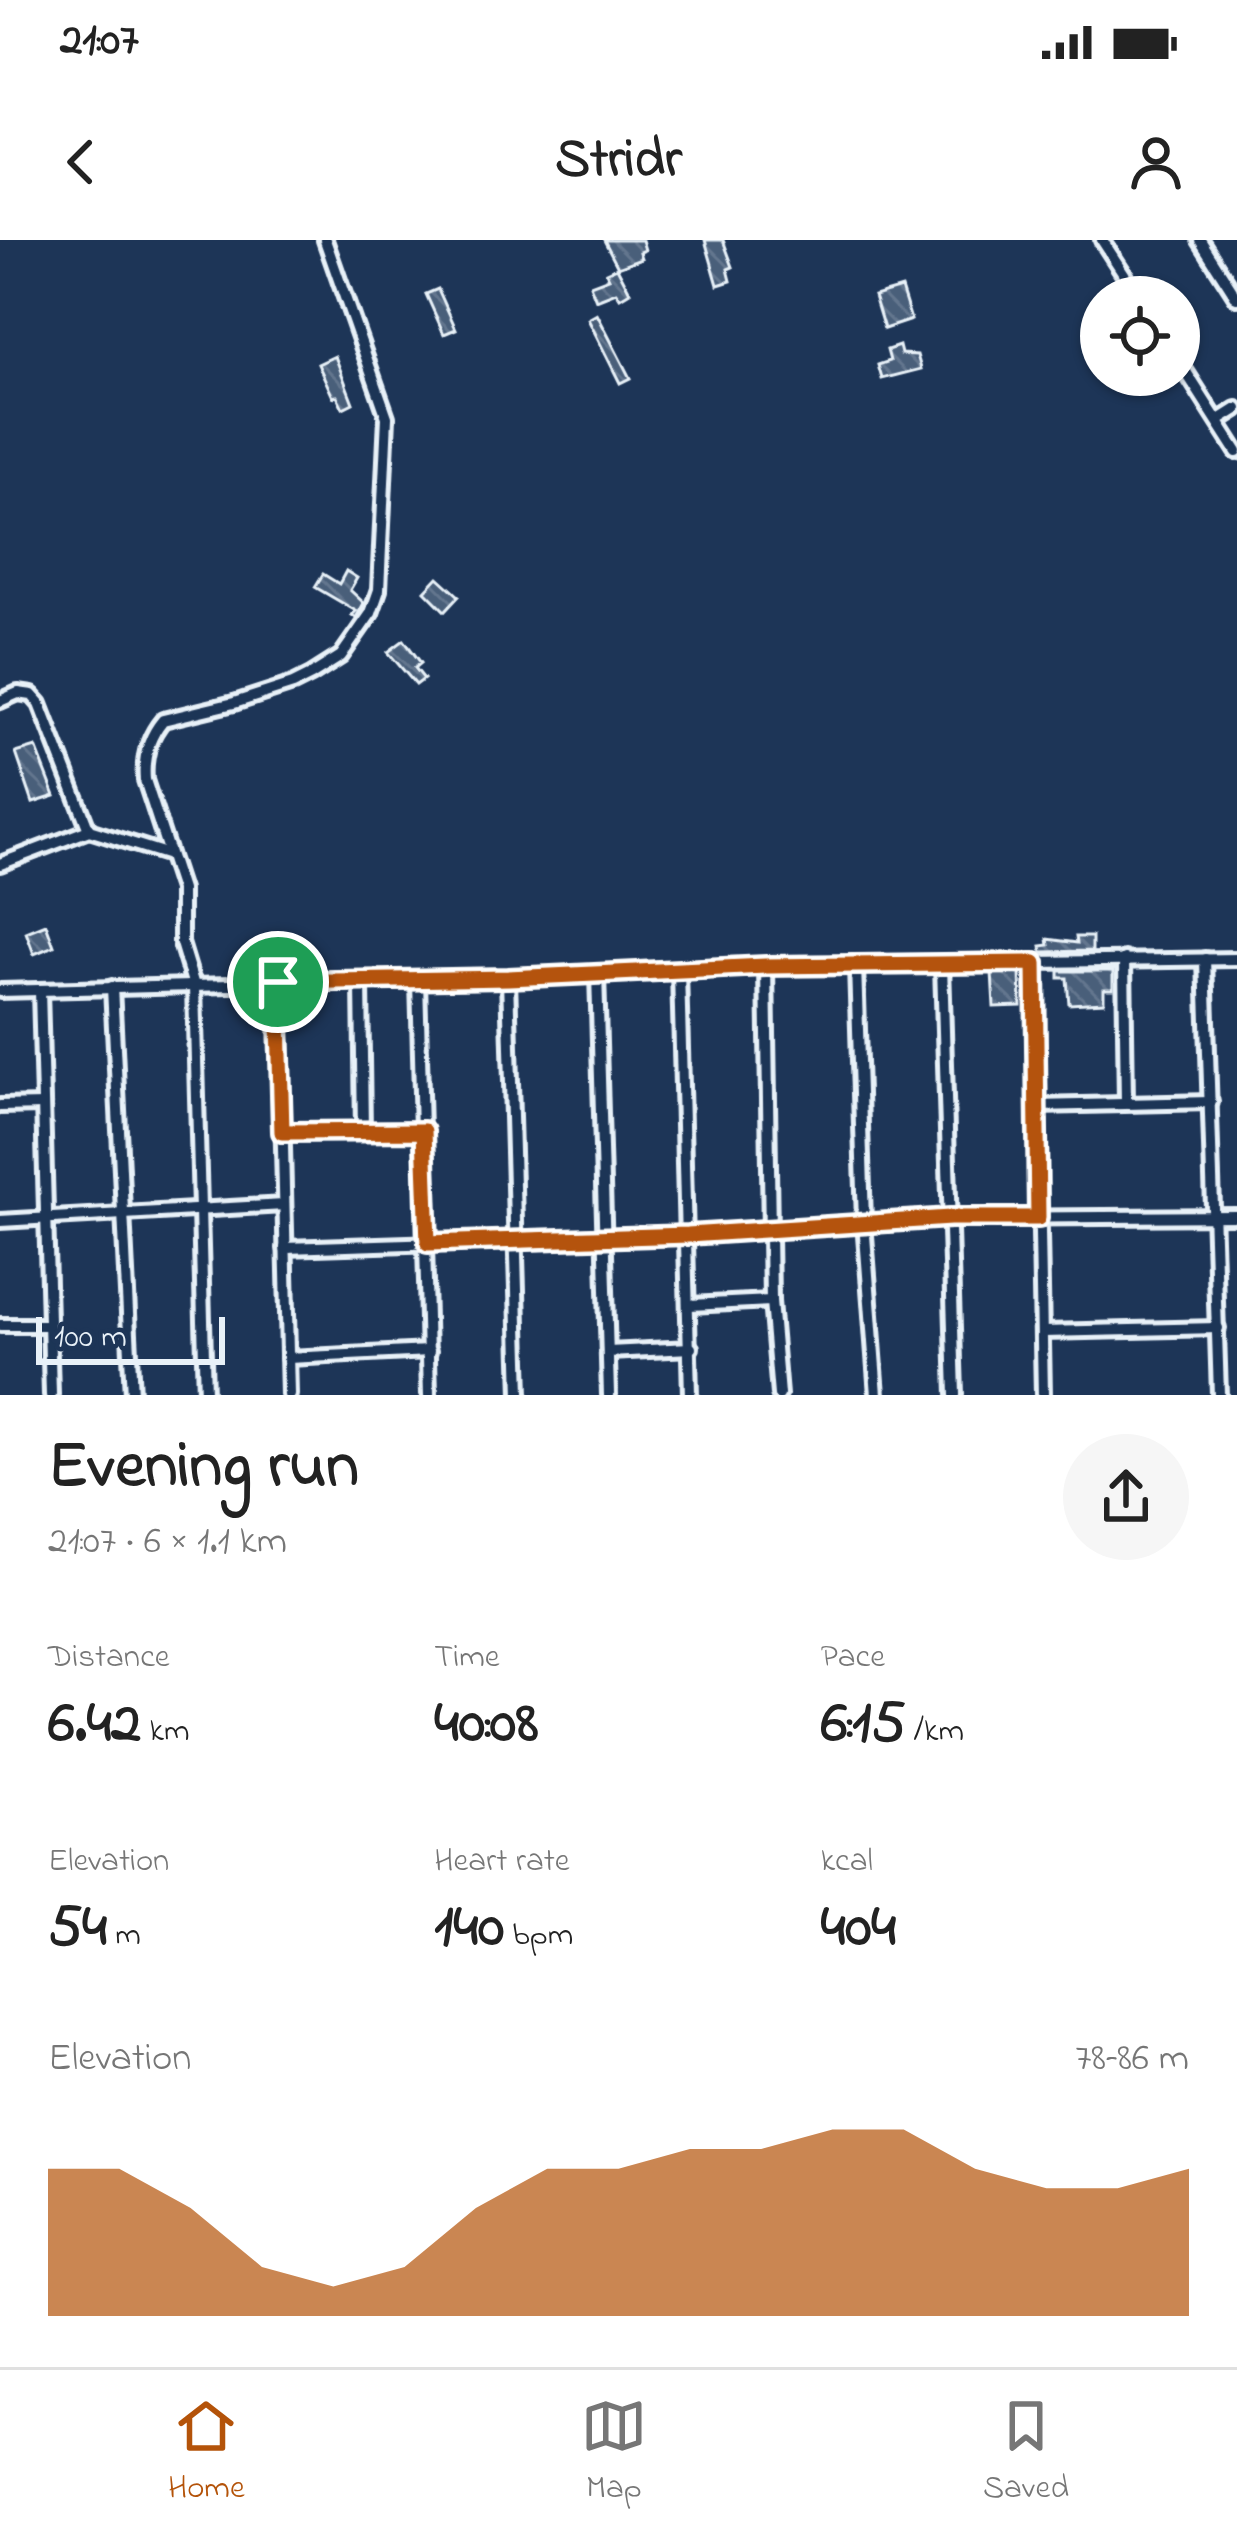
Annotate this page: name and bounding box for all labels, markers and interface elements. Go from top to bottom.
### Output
text: 21:07 [60,9,138,75]
text: Stridr [555,123,682,201]
icon: back [48,129,114,195]
icon: person [1123,129,1189,195]
map controls [1080,276,1200,396]
button: locate [1080,276,1200,396]
pin [227,931,329,1033]
icon: arrive [245,949,311,1015]
scale bar [36,1311,225,1364]
text: 100 m [54,1314,127,1362]
text: Evening run [48,1421,359,1517]
button: share [1063,1434,1189,1560]
text: 21:07 · 6 × 1.1 km [48,1514,287,1571]
text: Distance [48,1634,170,1682]
text: Time [434,1634,500,1682]
text: Pace [821,1634,885,1682]
text: 6.42 [48,1682,141,1769]
text: 40:08 [434,1682,539,1769]
text: 6:15 [821,1682,906,1769]
text: km [141,1708,190,1756]
text: /km [906,1708,964,1756]
text: Elevation [48,1838,169,1886]
text: Heart rate [434,1838,570,1886]
text: kcal [821,1838,873,1886]
text: 54 [48,1886,107,1973]
text: 140 [434,1886,504,1973]
text: 404 [821,1886,896,1973]
text: m [107,1912,141,1960]
text: bpm [504,1912,573,1960]
text: Elevation [48,2031,191,2088]
text: 78–86 m [1075,2031,1189,2088]
tab: Home [168,2393,245,2513]
tab: Map [581,2393,647,2513]
tab: Saved [983,2393,1069,2513]

